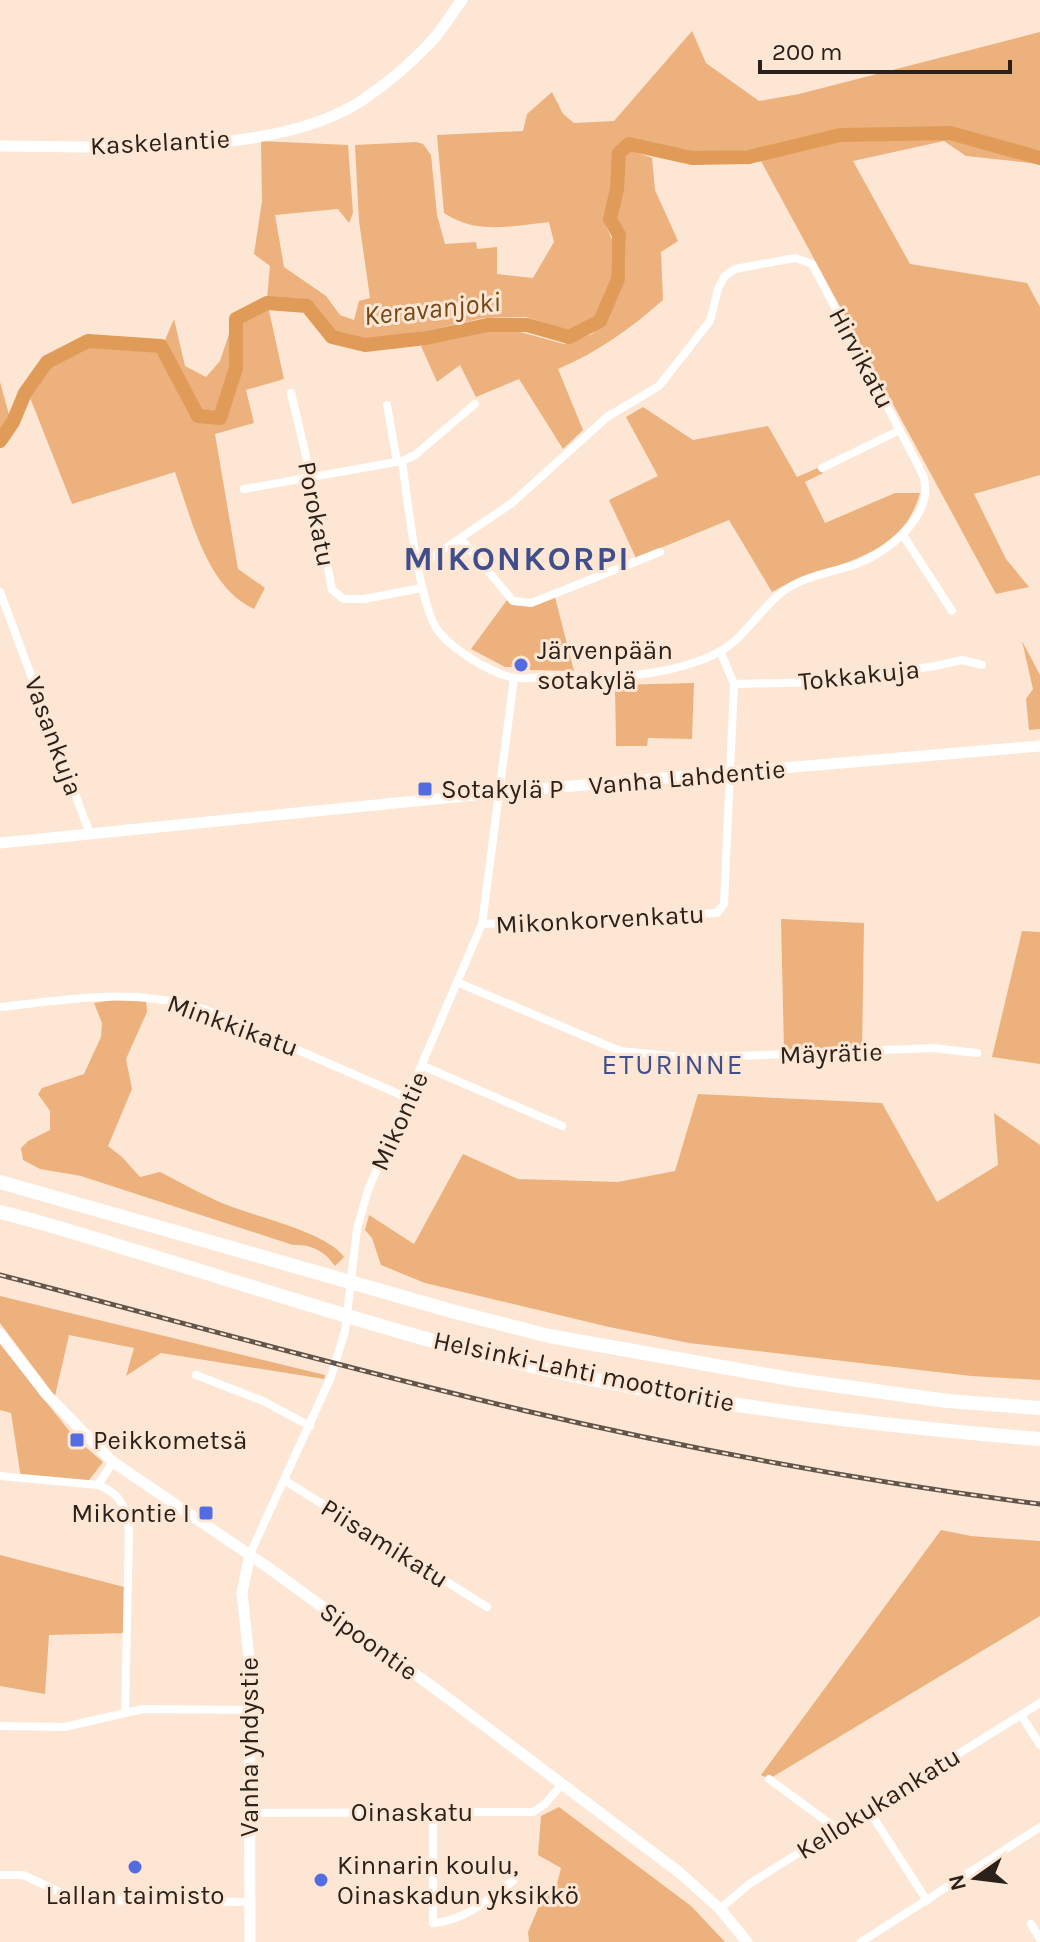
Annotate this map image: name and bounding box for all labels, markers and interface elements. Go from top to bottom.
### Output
scale bar [760,24,1010,74]
text: 200 m [772,38,843,66]
street label: Kaskelantie [89,123,231,162]
water label: Keravanjoki [362,285,502,332]
street label: Hirvikatu [822,302,901,414]
street label: Porokatu [291,459,342,569]
district label: MIKONKORPI [403,539,631,579]
place label: Järvenpään sotakylä [537,635,673,696]
street label: Tokkakuja [797,654,921,697]
marker: Järvenpään sotakylä [512,656,530,674]
street label: Vasankuja [18,672,89,800]
street label: Vanha Lahdentie [587,753,787,802]
place label: Sotakylä P [441,774,564,805]
marker: Sotakylä P [416,780,434,798]
street label: Mikonkorvenkatu [495,899,705,940]
street label: Minkkikatu [163,987,302,1063]
street label: Mäyrätie [779,1036,883,1071]
district label: ETURINNE [601,1048,745,1081]
street label: Mikontie [364,1067,435,1176]
street label: Helsinki-Lahti moottoritie [431,1324,737,1419]
place label: Peikkometsä [93,1425,247,1456]
marker: Peikkometsä [68,1431,86,1449]
street label: Piisamikatu [315,1492,454,1595]
place label: Mikontie I [71,1498,190,1529]
marker: Mikontie I [197,1504,215,1522]
street label: Sipoontie [314,1595,424,1687]
street label: Vanha yhdystie [234,1657,265,1837]
street label: Kellokukankatu [791,1741,966,1866]
street label: Oinaskatu [351,1797,473,1828]
north arrow [936,1838,1016,1918]
place label: Kinnarin koulu, Oinaskadun yksikkö [337,1850,579,1911]
marker: Lallan taimisto [126,1858,144,1876]
marker: Kinnarin koulu, Oinaskadun yksikkö [312,1871,330,1889]
text: N [943,1872,972,1893]
place label: Lallan taimisto [46,1880,224,1911]

